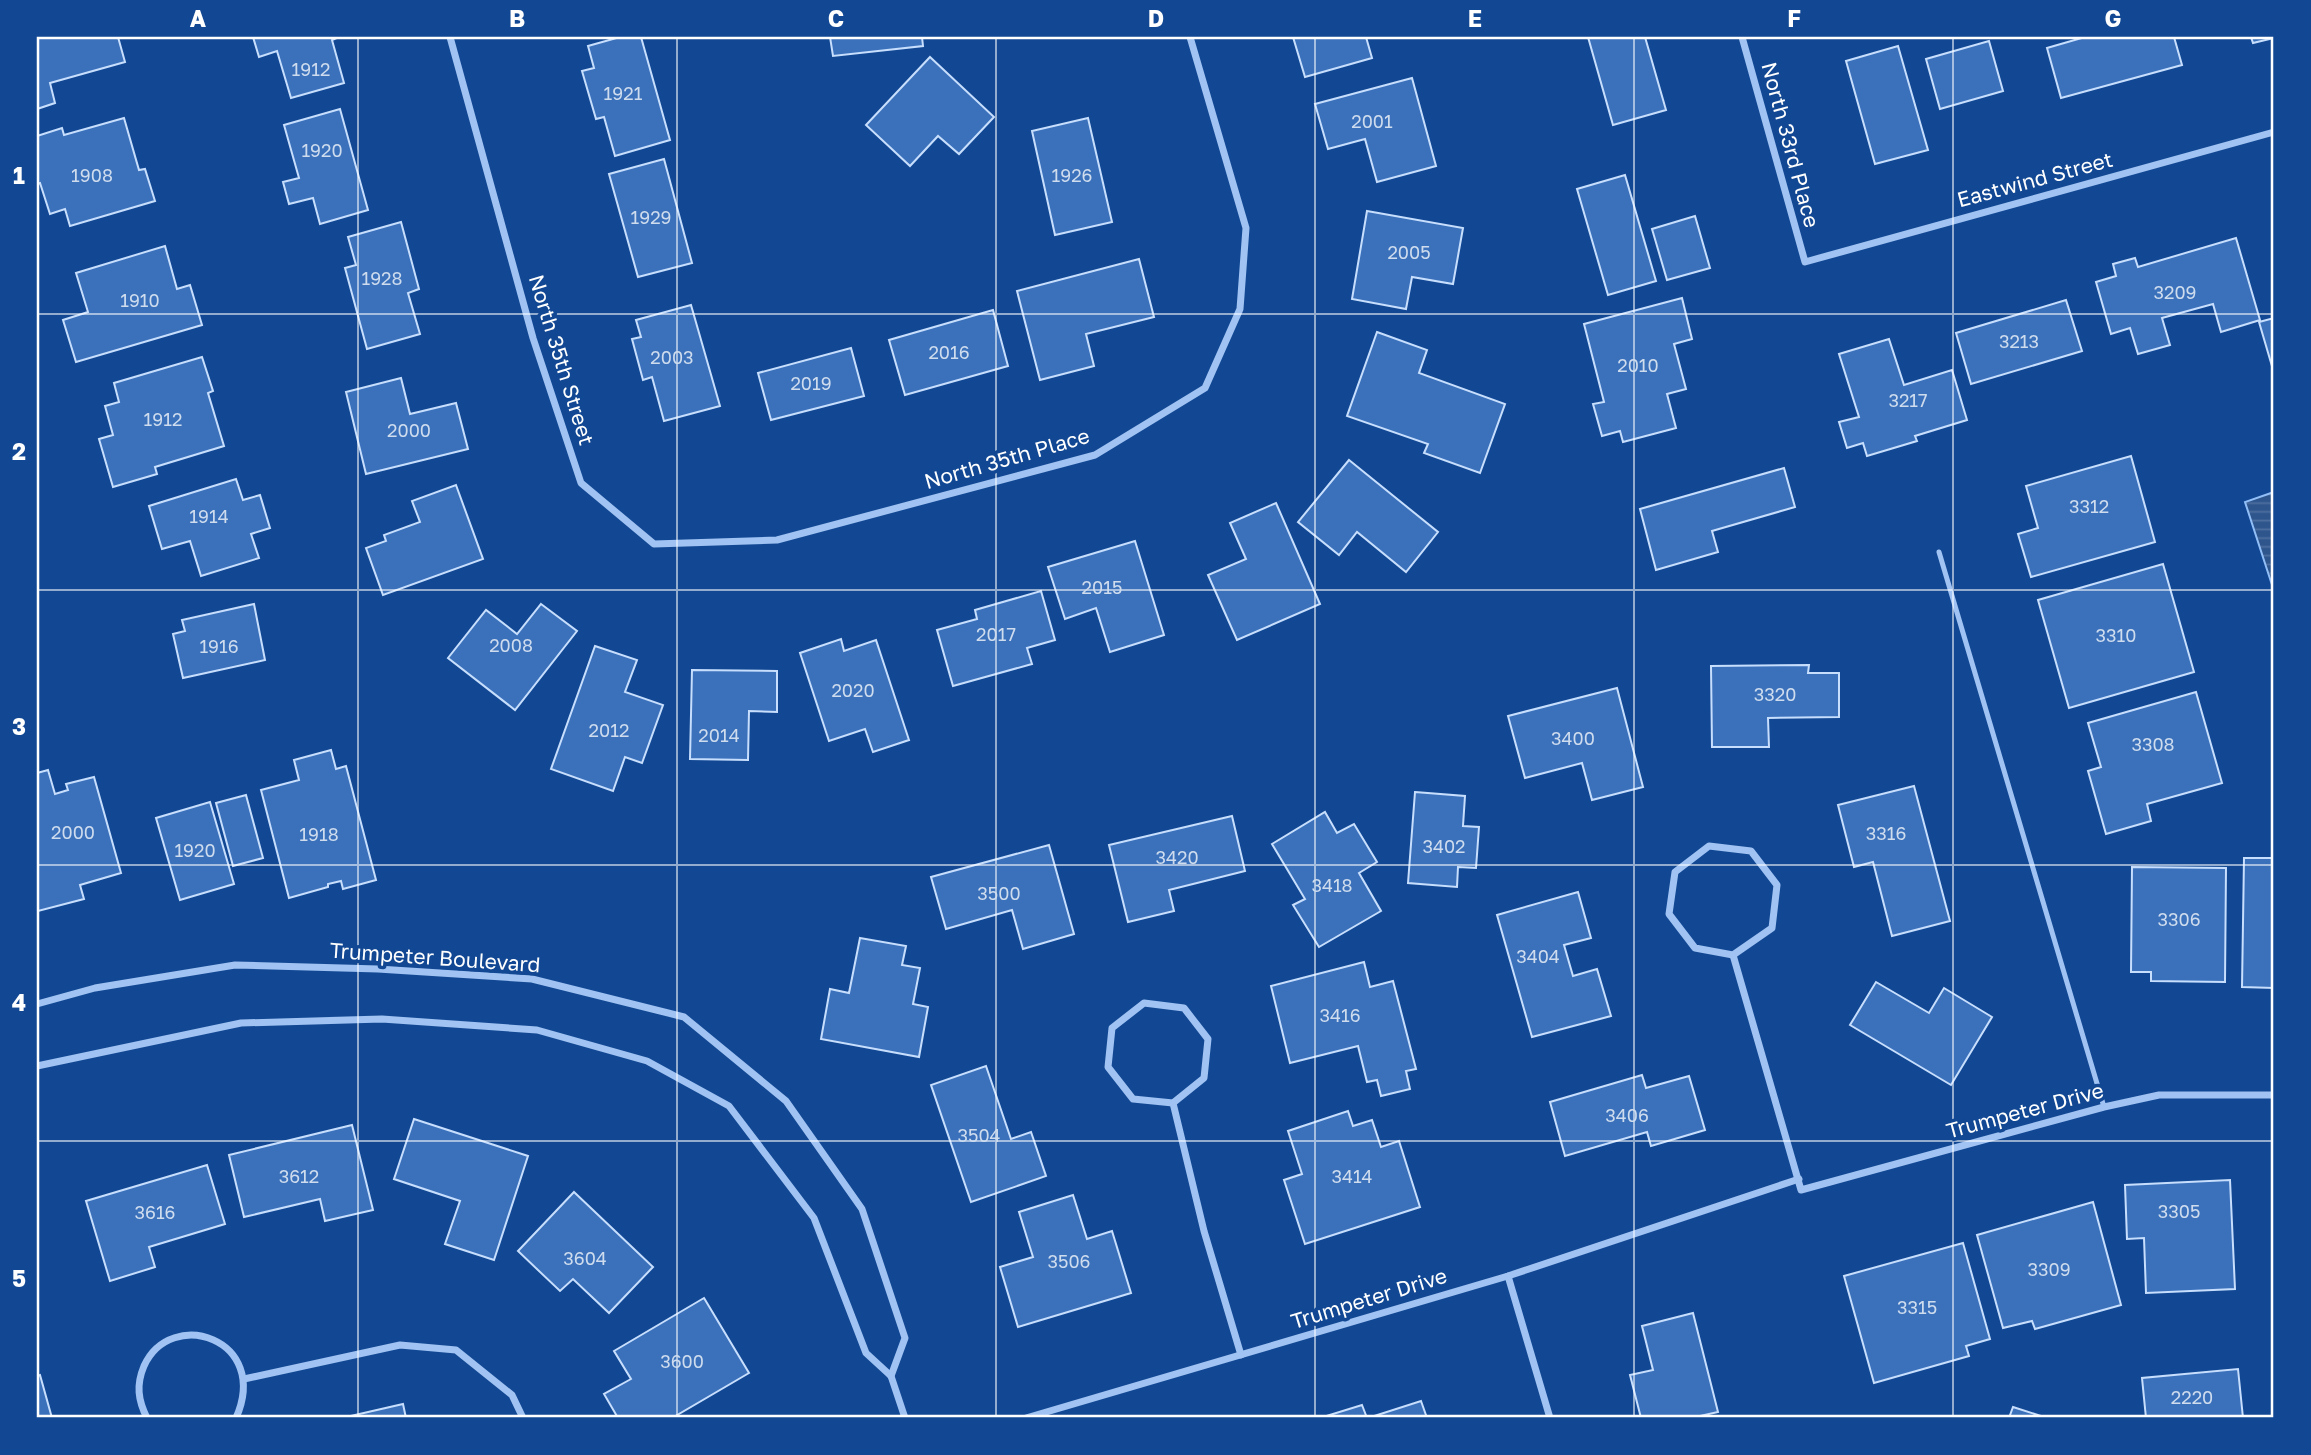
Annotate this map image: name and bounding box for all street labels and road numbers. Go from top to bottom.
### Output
street label: North 33rd Place [1756,59,1826,230]
street label: Eastwind Street [1954,146,2115,212]
street label: North 35th Street [524,271,600,448]
street label: North 35th Place [921,422,1092,494]
street label: Trumpeter Boulevard [329,937,541,977]
street label: Trumpeter Drive [1943,1077,2106,1144]
street label: Trumpeter Drive [1288,1262,1450,1334]

